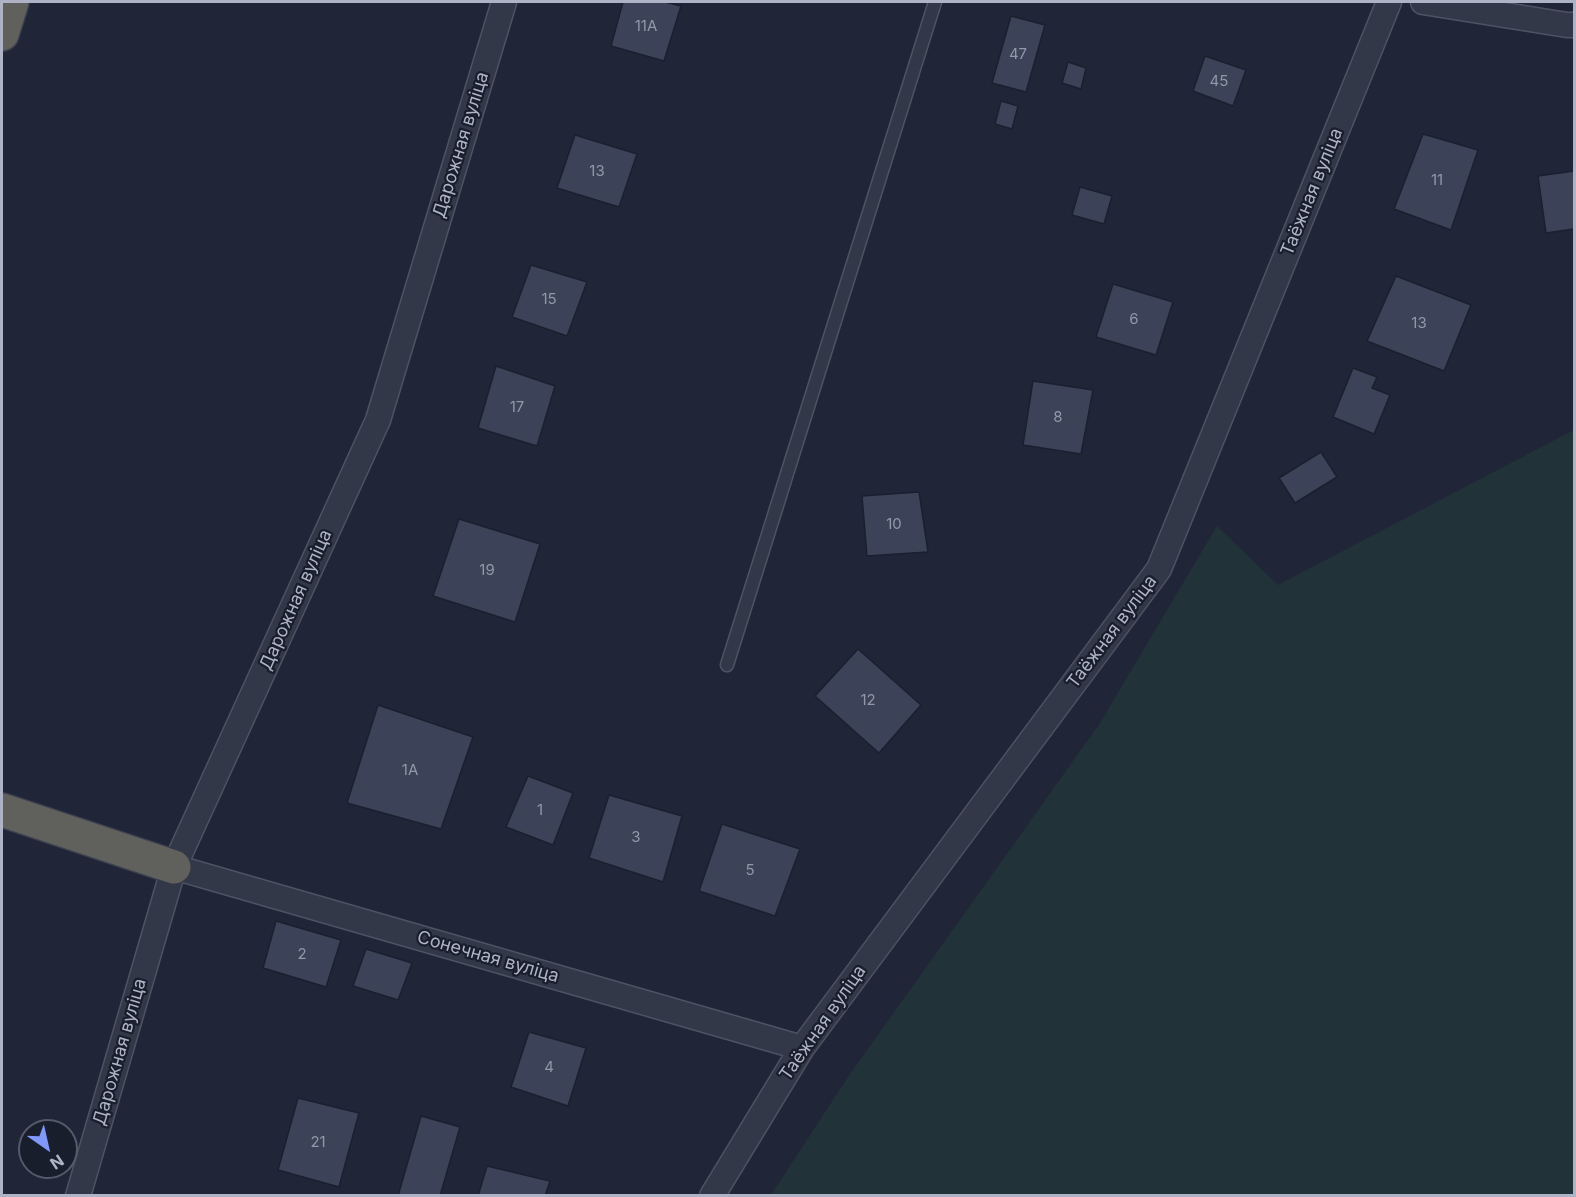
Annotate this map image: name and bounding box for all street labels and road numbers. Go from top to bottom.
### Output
street label: Дарожная вуліца [428,69,494,221]
street label: Таёжная вуліца [1277,125,1347,259]
street label: Дарожная вуліца [255,526,337,674]
street label: Таёжная вуліца [1062,571,1162,693]
street label: Сонечная вуліца [415,926,561,988]
street label: Таёжная вуліца [775,961,871,1085]
street label: Дарожная вуліца [89,976,151,1128]

